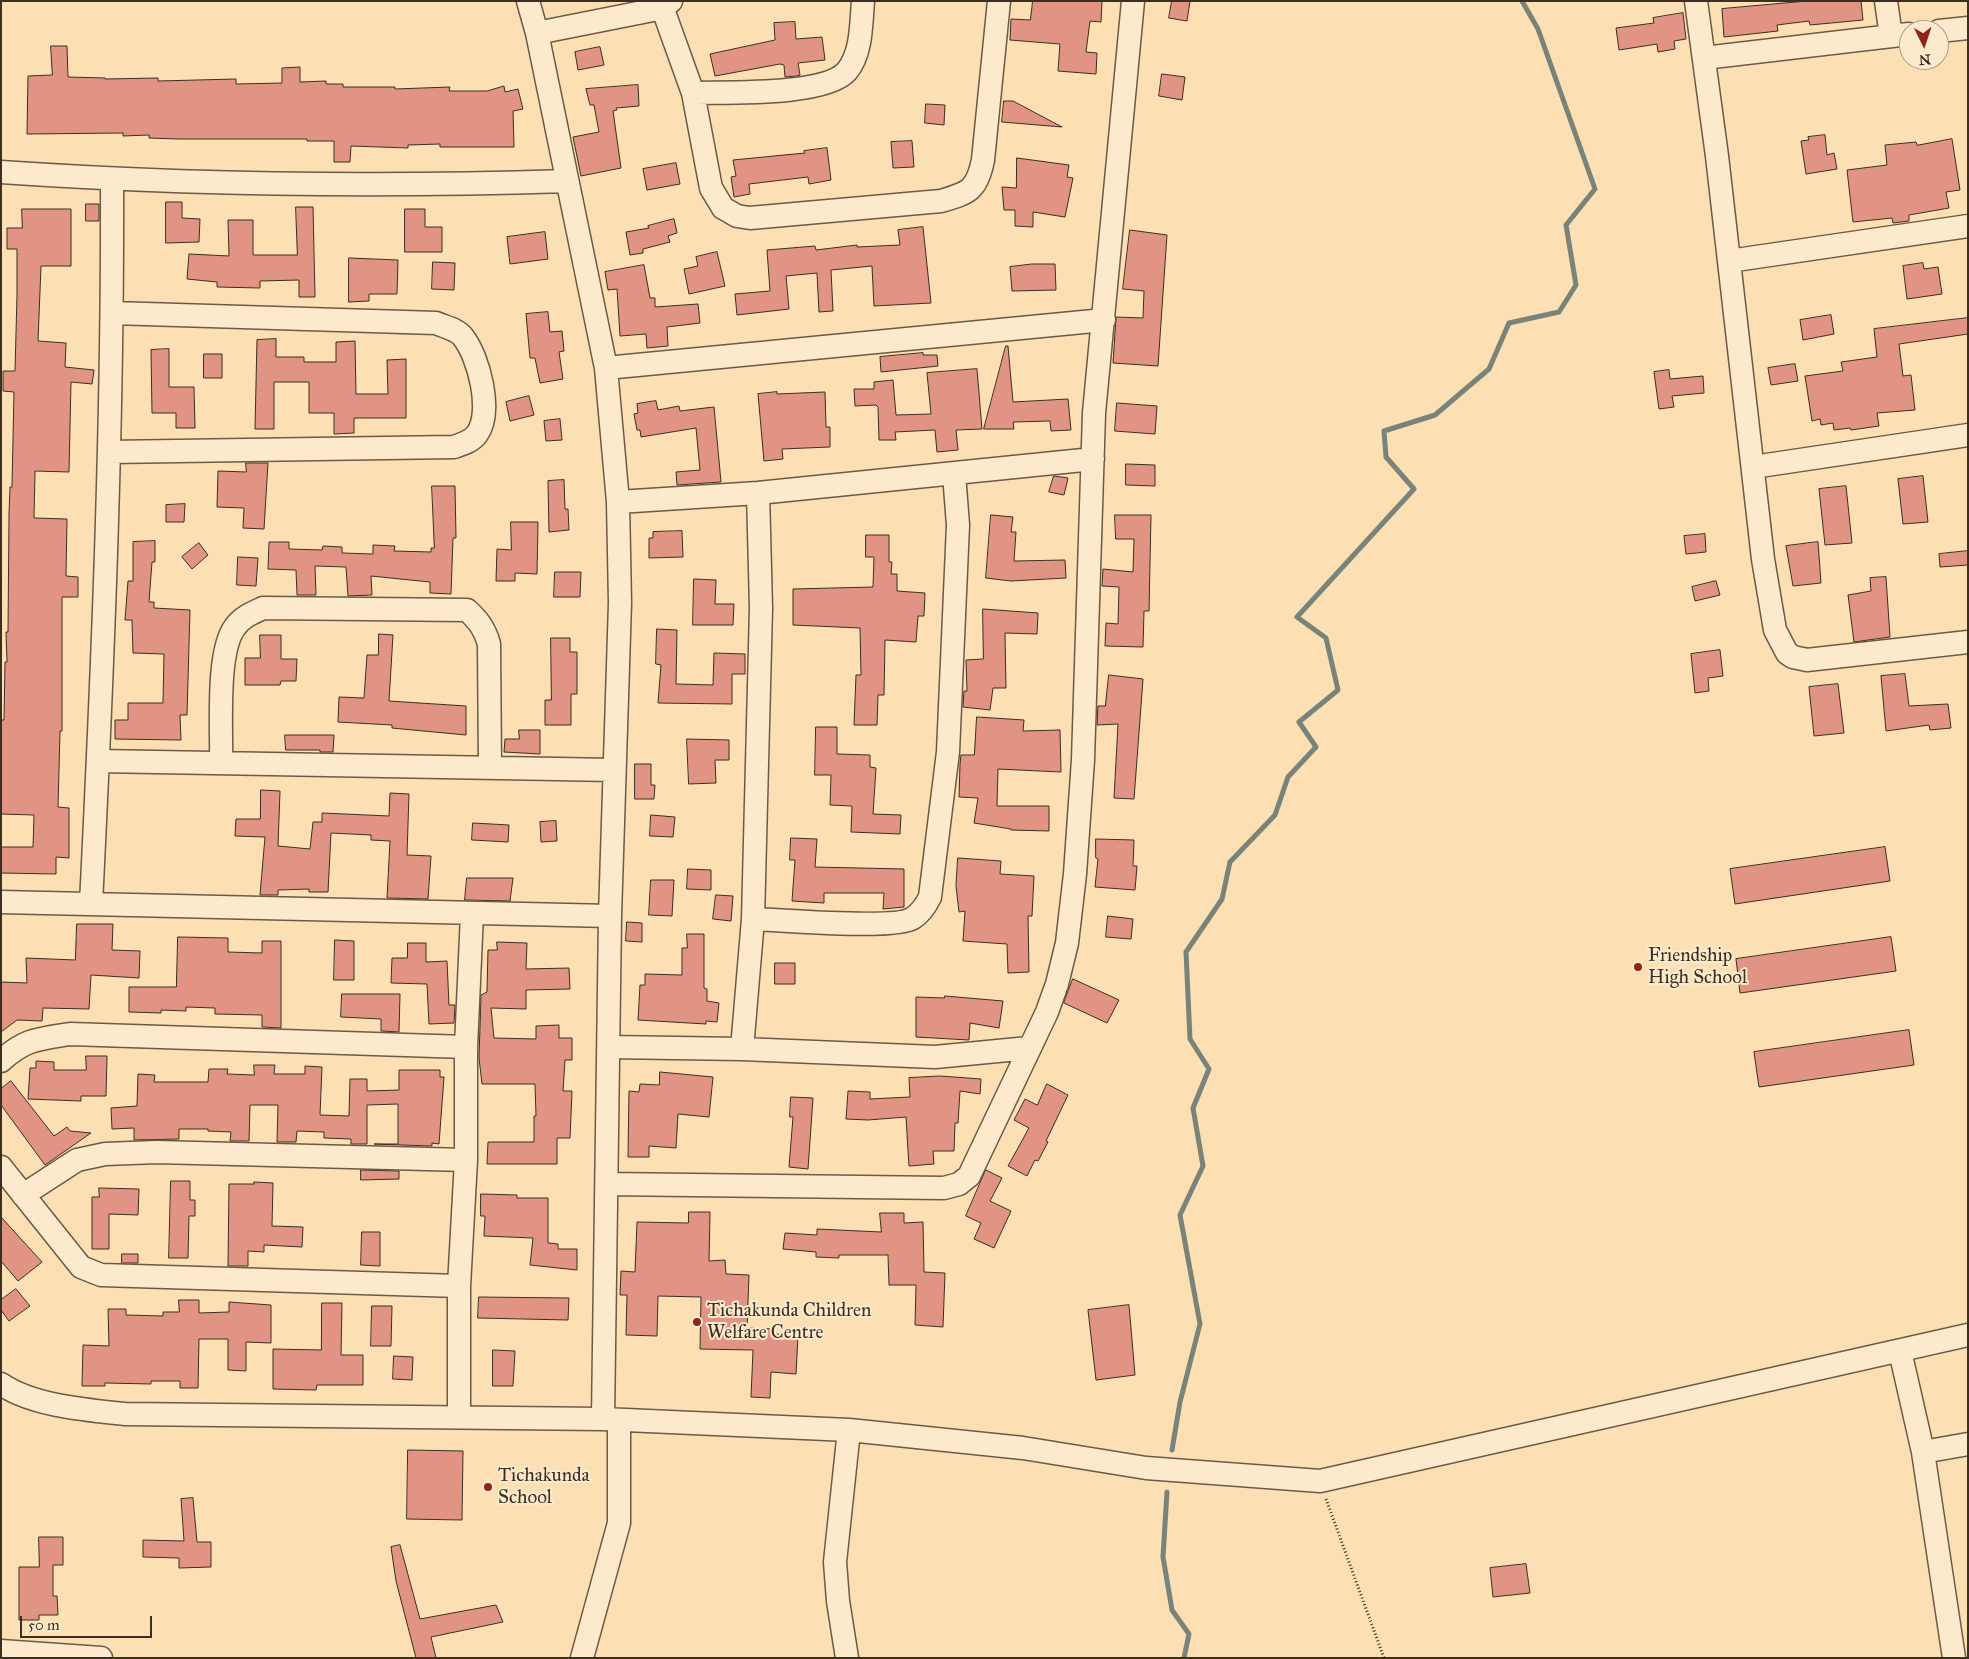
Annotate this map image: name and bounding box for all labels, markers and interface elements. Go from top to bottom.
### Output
north arrow [1899,20,1949,70]
text: N [1918,51,1932,68]
place label: Friendship High School [1648,945,1747,989]
marker: Friendship High School [1632,961,1644,973]
place label: Tichakunda Children Welfare Centre [707,1300,871,1344]
marker: Tichakunda Children Welfare Centre [691,1316,703,1328]
place label: Tichakunda School [498,1465,590,1509]
marker: Tichakunda School [482,1481,494,1493]
scale bar [22,1606,155,1638]
text: 50 m [28,1616,60,1634]

